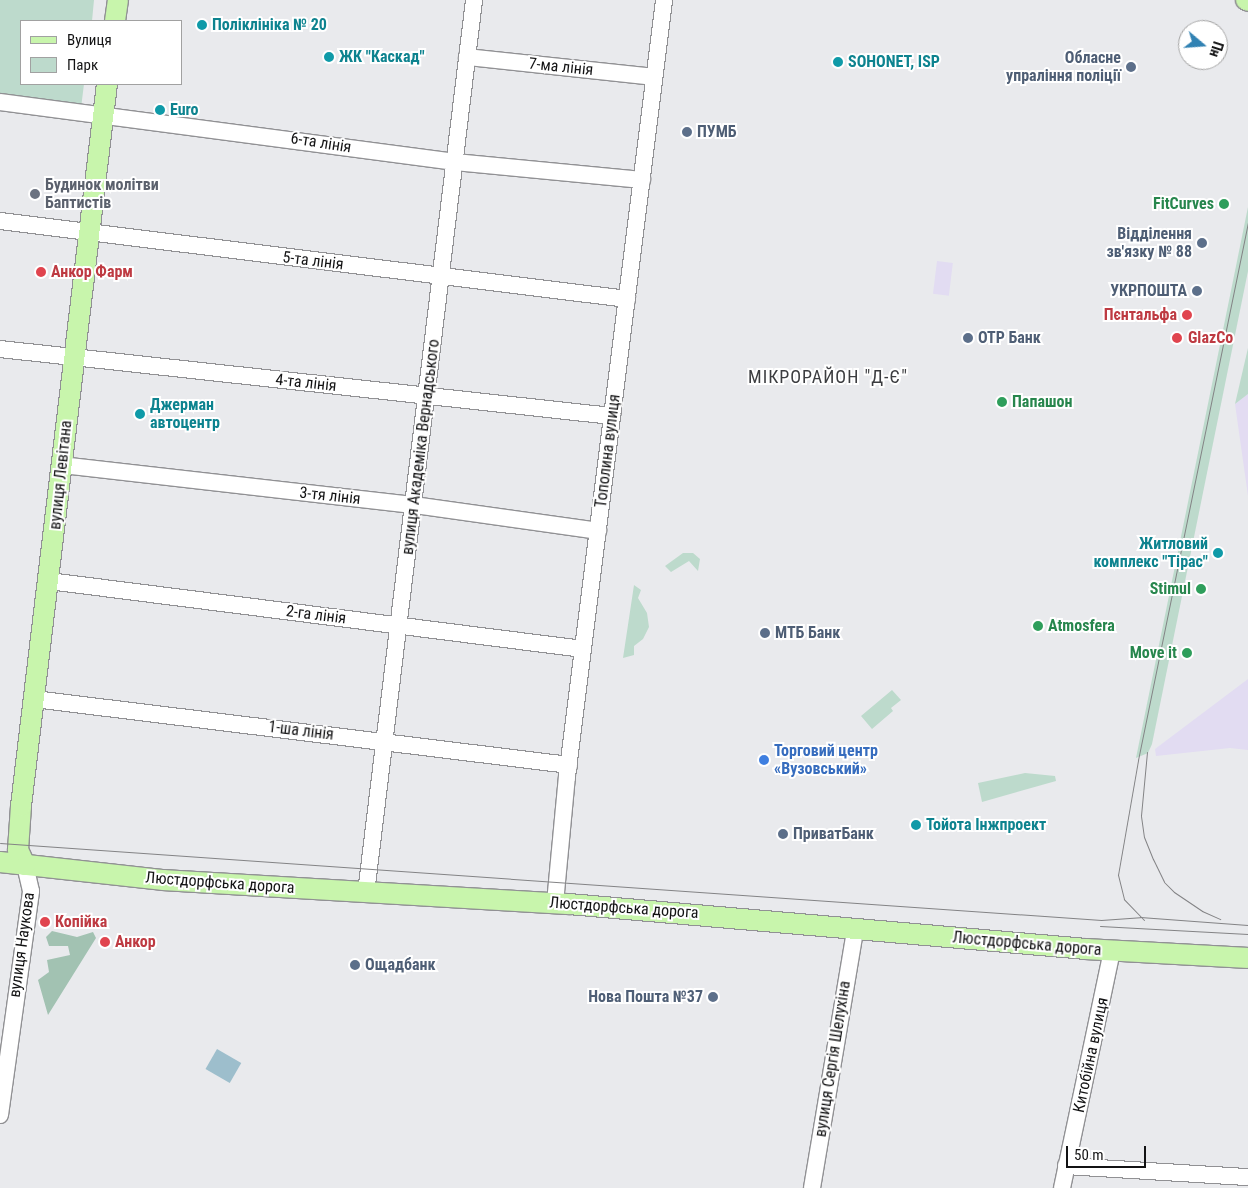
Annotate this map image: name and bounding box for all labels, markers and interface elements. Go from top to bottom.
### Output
place label: Поліклініка № 20 [212,15,327,35]
marker: Поліклініка № 20 [196,19,208,31]
legend [20,20,182,85]
north arrow [1178,20,1228,70]
text: Вулиця [67,31,112,49]
text: Пн [1206,39,1226,59]
place label: ЖК "Каскад" [339,47,425,67]
place label: Обласне упраління поліції [1006,48,1121,86]
marker: ЖК "Каскад" [323,51,335,63]
place label: SOHONET, ISP [848,52,940,72]
street label: 7-ма лінія [528,54,594,80]
text: Парк [67,56,98,74]
marker: SOHONET, ISP [832,56,844,68]
marker: Обласне упраління поліції [1125,61,1137,73]
place label: Euro [170,100,199,120]
marker: Euro [154,104,166,116]
place label: ПУМБ [697,122,737,142]
marker: ПУМБ [681,126,693,138]
street label: 6-та лінія [289,129,353,157]
place label: Будинок молітви Баптистів [45,175,159,213]
marker: Будинок молітви Баптистів [29,188,41,200]
place label: FitCurves [1153,194,1214,214]
marker: FitCurves [1218,198,1230,210]
place label: Відділення зв'язку № 88 [1106,224,1192,262]
marker: Відділення зв'язку № 88 [1196,237,1208,249]
street label: 5-та лінія [281,248,345,274]
place label: Анкор Фарм [51,262,133,282]
marker: Анкор Фарм [35,266,47,278]
place label: УКРПОШТА [1110,281,1187,301]
marker: УКРПОШТА [1191,285,1203,297]
place label: Пєнтальфа [1104,305,1177,325]
marker: Пєнтальфа [1181,309,1193,321]
place label: OTP Банк [978,328,1041,348]
place label: GlazCo [1188,328,1233,348]
marker: GlazCo [1170,331,1184,345]
marker: OTP Банк [962,332,974,344]
street label: вулиця Академіка Вернадського [398,338,444,556]
district label: МІКРОРАЙОН "Д-Є" [746,366,910,388]
street label: 4-та лінія [275,370,337,396]
place label: Папашон [1012,392,1072,412]
street label: Тополина вулиця [592,393,624,509]
place label: Джерман автоцентр [150,395,220,433]
marker: Папашон [996,396,1008,408]
marker: Джерман автоцентр [134,408,146,420]
street label: вулиця Левітана [46,419,76,531]
street label: 3-тя лінія [298,483,362,509]
place label: Житловий комплекс "Тірас" [1093,534,1208,572]
marker: Житловий комплекс "Тірас" [1212,547,1224,559]
place label: Stimul [1150,579,1191,599]
marker: Stimul [1195,583,1207,595]
street label: 2-га лінія [285,602,347,628]
place label: Atmosfera [1048,616,1115,636]
marker: Atmosfera [1032,620,1044,632]
place label: МТБ Банк [775,623,840,643]
marker: МТБ Банк [759,627,771,639]
place label: Move it [1130,643,1177,663]
marker: Move it [1181,647,1193,659]
street label: 1-ша лінія [267,717,335,745]
place label: Торговий центр «Вузовський» [774,741,878,779]
marker: Торговий центр «Вузовський» [758,754,770,766]
place label: Тойота Інжпроект [926,815,1046,835]
marker: Тойота Інжпроект [910,819,922,831]
place label: ПриватБанк [793,824,874,844]
marker: ПриватБанк [777,828,789,840]
street label: Люстдорфська дорога [145,868,295,898]
street label: вулиця Наукова [5,891,39,999]
street label: Люстдорфська дорога [549,893,699,923]
place label: Копійка [55,912,107,932]
marker: Копійка [39,916,51,928]
street label: Люстдорфська дорога [952,928,1102,960]
place label: Анкор [115,932,156,952]
marker: Анкор [99,936,111,948]
place label: Ощадбанк [365,955,436,975]
marker: Ощадбанк [349,959,361,971]
street label: вулиця Сергія Шелухіна [811,980,855,1138]
place label: Нова Пошта №37 [588,987,703,1007]
marker: Нова Пошта №37 [707,991,719,1003]
street label: Китобійна вулиця [1069,996,1113,1114]
scale bar [1068,1136,1148,1168]
text: 50 m [1074,1146,1104,1164]

